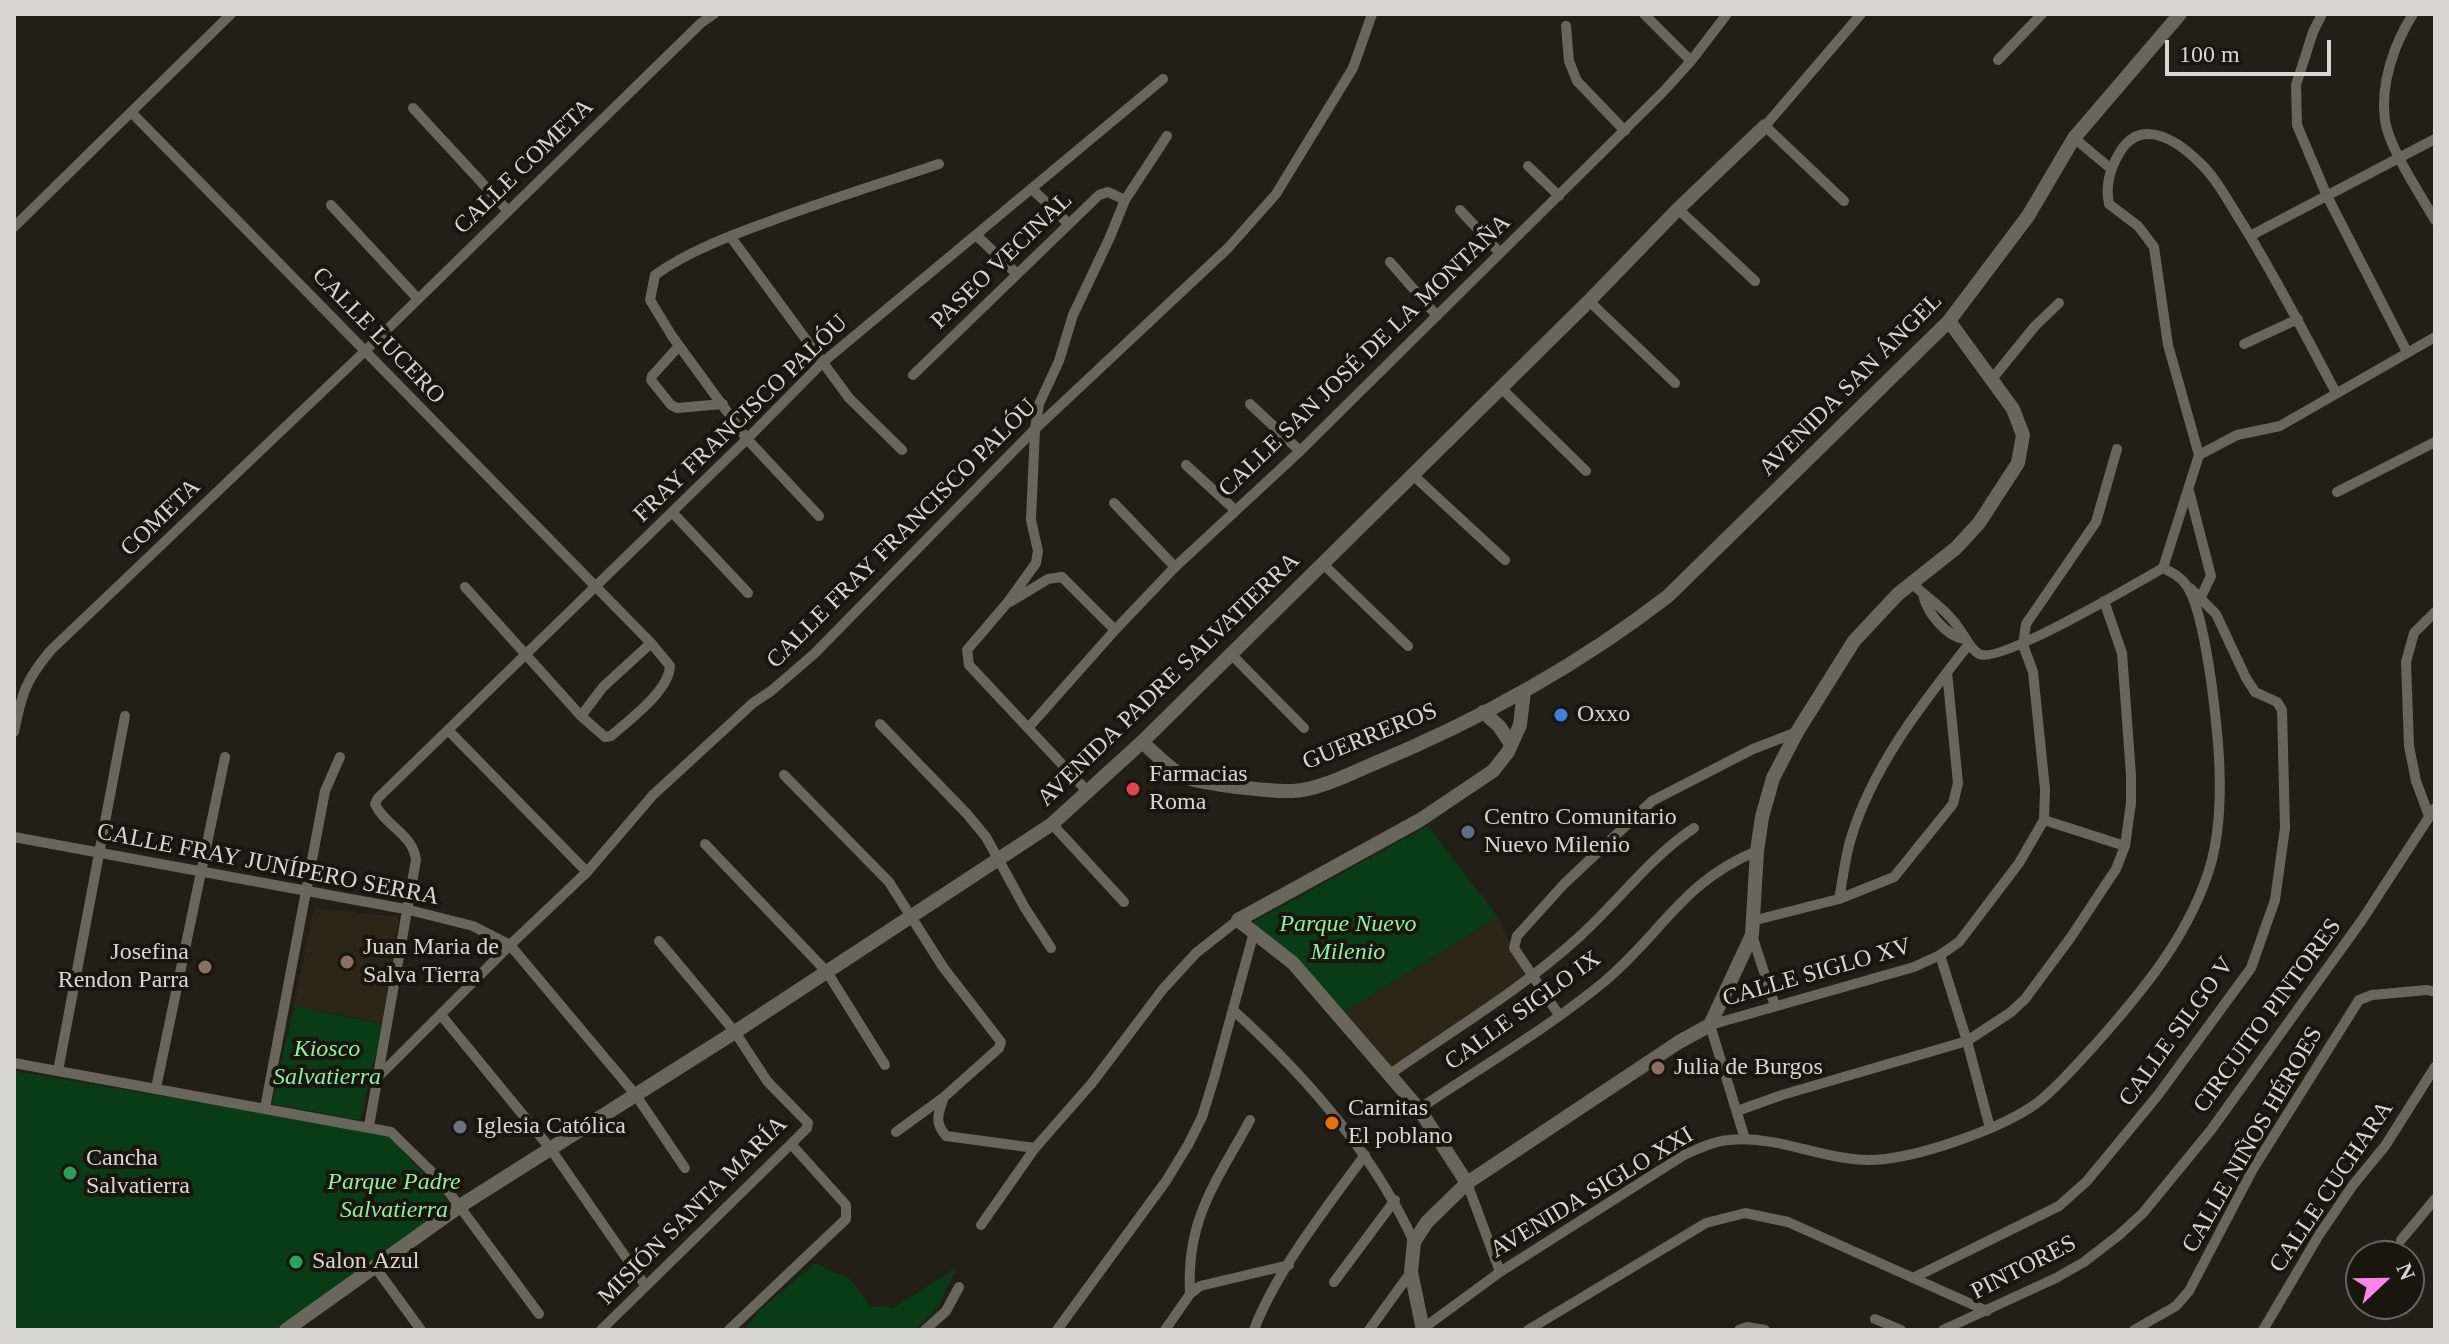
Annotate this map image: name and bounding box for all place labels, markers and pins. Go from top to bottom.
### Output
place label: Oxxo [1577,701,1630,729]
marker: Oxxo [1552,706,1570,724]
place label: Farmacias Roma [1149,761,1248,817]
marker: Farmacias Roma [1124,780,1142,798]
place label: Centro Comunitario Nuevo Milenio [1484,804,1677,860]
marker: Centro Comunitario Nuevo Milenio [1459,823,1477,841]
place label: Juan Maria de Salva Tierra [363,934,499,990]
place label: Josefina Rendon Parra [58,939,189,995]
marker: Juan Maria de Salva Tierra [338,953,356,971]
marker: Josefina Rendon Parra [196,958,214,976]
place label: Julia de Burgos [1674,1054,1823,1082]
marker: Julia de Burgos [1649,1059,1667,1077]
place label: Carnitas El poblano [1348,1095,1453,1151]
place label: Iglesia Católica [476,1113,626,1141]
marker: Carnitas El poblano [1323,1114,1341,1132]
marker: Iglesia Católica [451,1118,469,1136]
place label: Cancha Salvatierra [86,1145,190,1201]
marker: Cancha Salvatierra [61,1164,79,1182]
place label: Salon Azul [312,1248,419,1276]
marker: Salon Azul [287,1253,305,1271]

